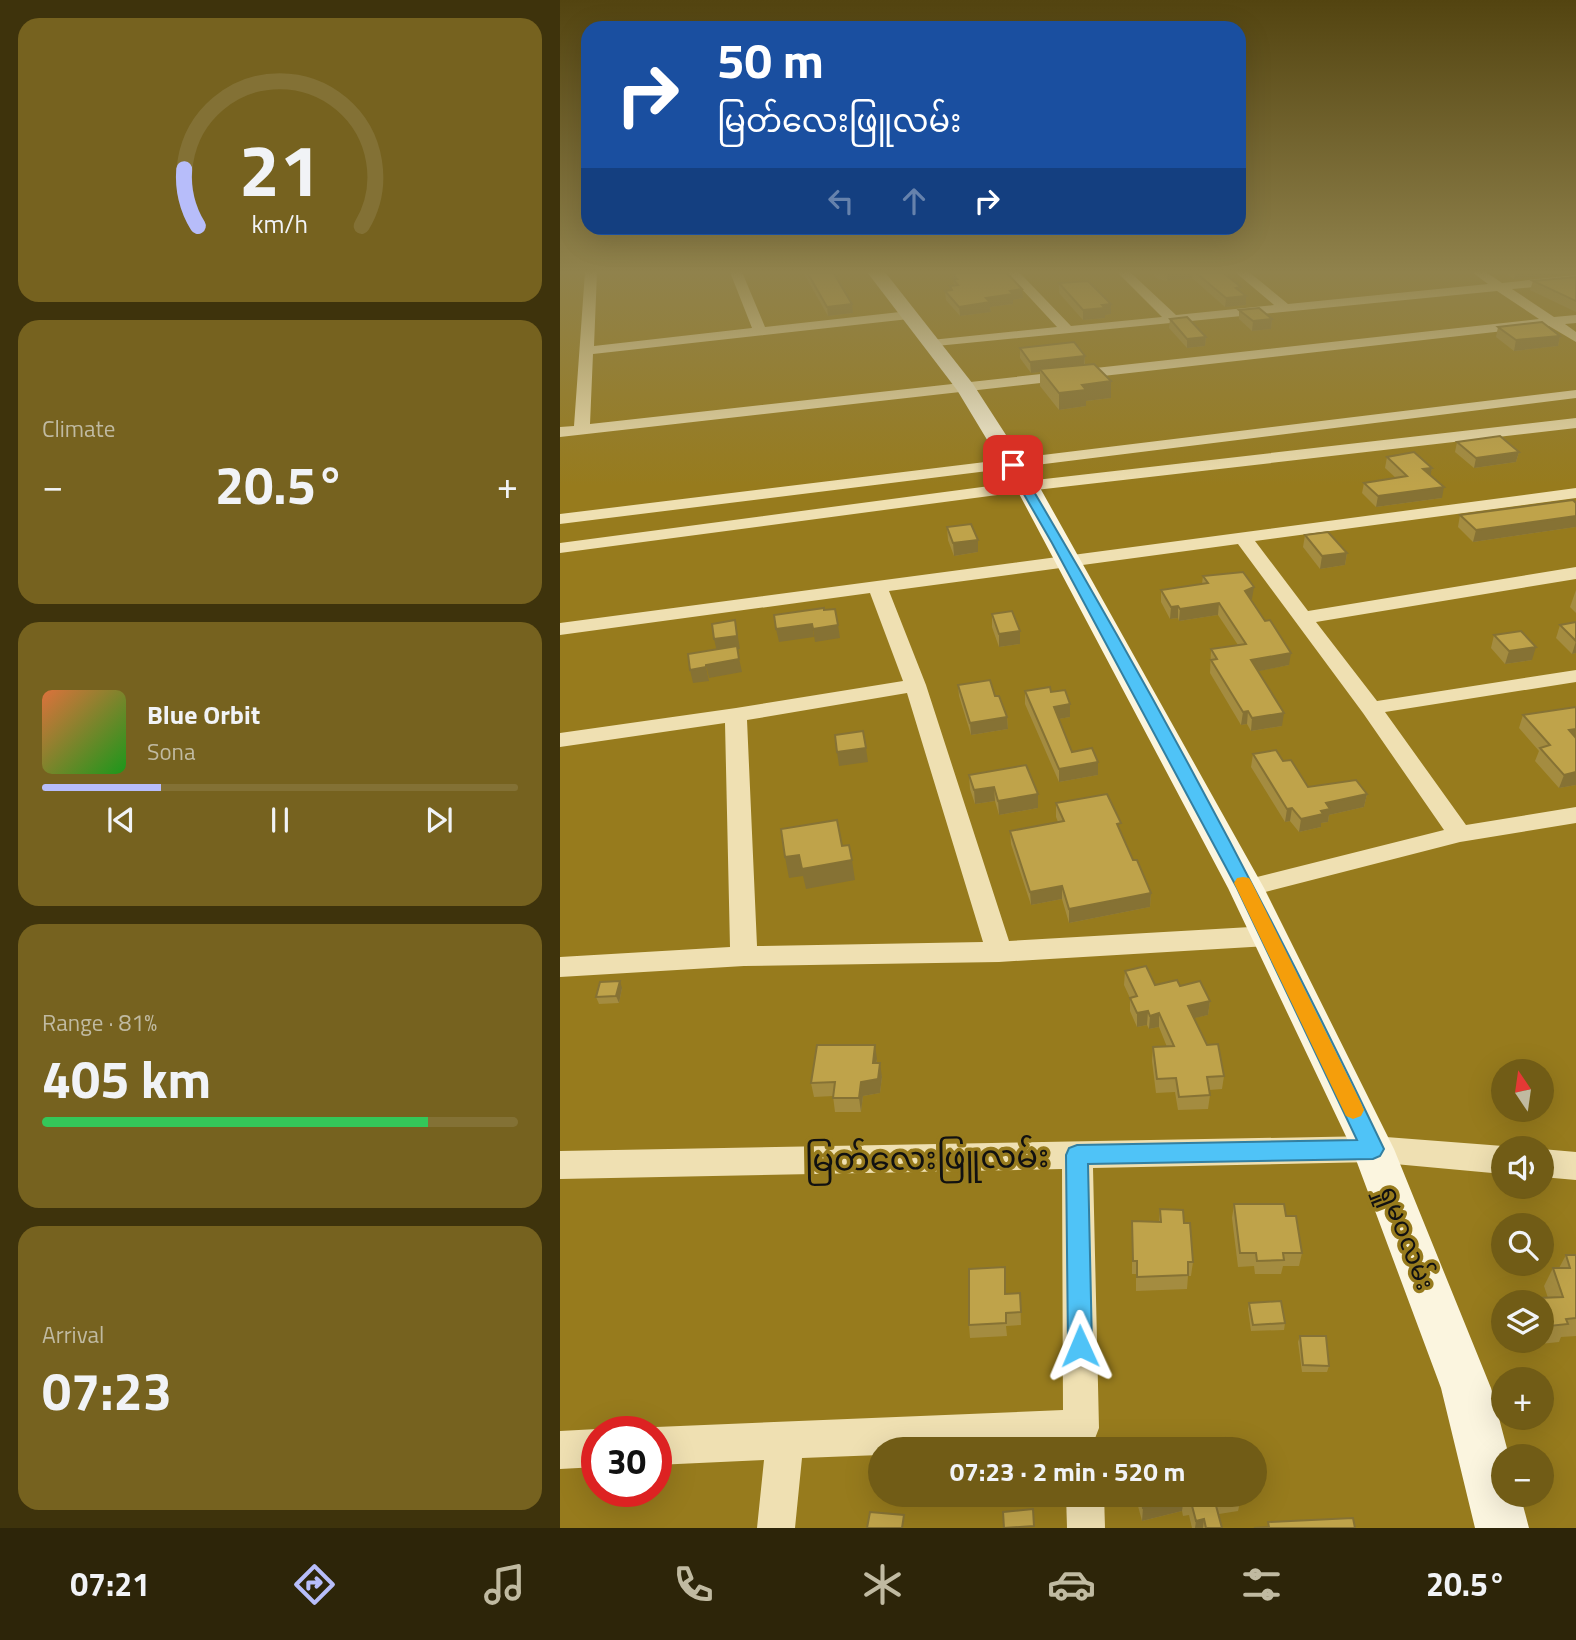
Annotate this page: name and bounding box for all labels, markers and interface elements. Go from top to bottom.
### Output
text: 50 m [717,22,824,97]
icon: right [602,49,693,140]
text: မြတ်လေးဖြူလမ်း [717,96,961,144]
text: 21 [239,114,321,224]
icon: left [822,182,860,220]
icon: ahead [895,182,933,220]
icon: right [968,182,1006,220]
text: km/h [252,205,308,243]
text: Climate [42,411,115,446]
pin [983,435,1043,495]
text: 20.5° [215,445,345,524]
icon: arrive [994,446,1032,484]
text: − [42,456,63,514]
text: + [497,456,518,514]
text: Blue Orbit [147,695,260,734]
text: Sona [147,734,195,769]
icon: previous [102,801,140,839]
icon: pause [261,801,299,839]
icon: next [420,801,458,839]
text: Range · 81% [42,1005,157,1040]
text: 405 km [42,1039,211,1118]
north arrow [1491,1059,1554,1122]
map controls [1491,1059,1554,1507]
street label: မြတ်လေးဖြူလမ်း [804,1131,1050,1186]
button: sound [1491,1136,1554,1199]
street label: ရှုမဝလမ်း [1368,1178,1445,1296]
button: search [1491,1213,1554,1276]
button: layers [1491,1290,1554,1353]
position arrow [1043,1309,1117,1383]
text: Arrival [42,1317,104,1352]
text: 07:23 [42,1351,172,1430]
button: + [1491,1367,1554,1430]
speed limit sign: 30 [581,1416,672,1507]
button: − [1491,1444,1554,1507]
text: 07:23 · 2 min · 520 m [950,1452,1185,1491]
text: 07:21 [70,1560,150,1608]
icon: directions [290,1560,339,1609]
icon: music [480,1560,529,1609]
icon: phone [669,1560,718,1609]
icon: climate [858,1560,907,1609]
icon: car [1047,1560,1096,1609]
icon: filters [1237,1560,1286,1609]
text: 20.5° [1426,1560,1506,1608]

